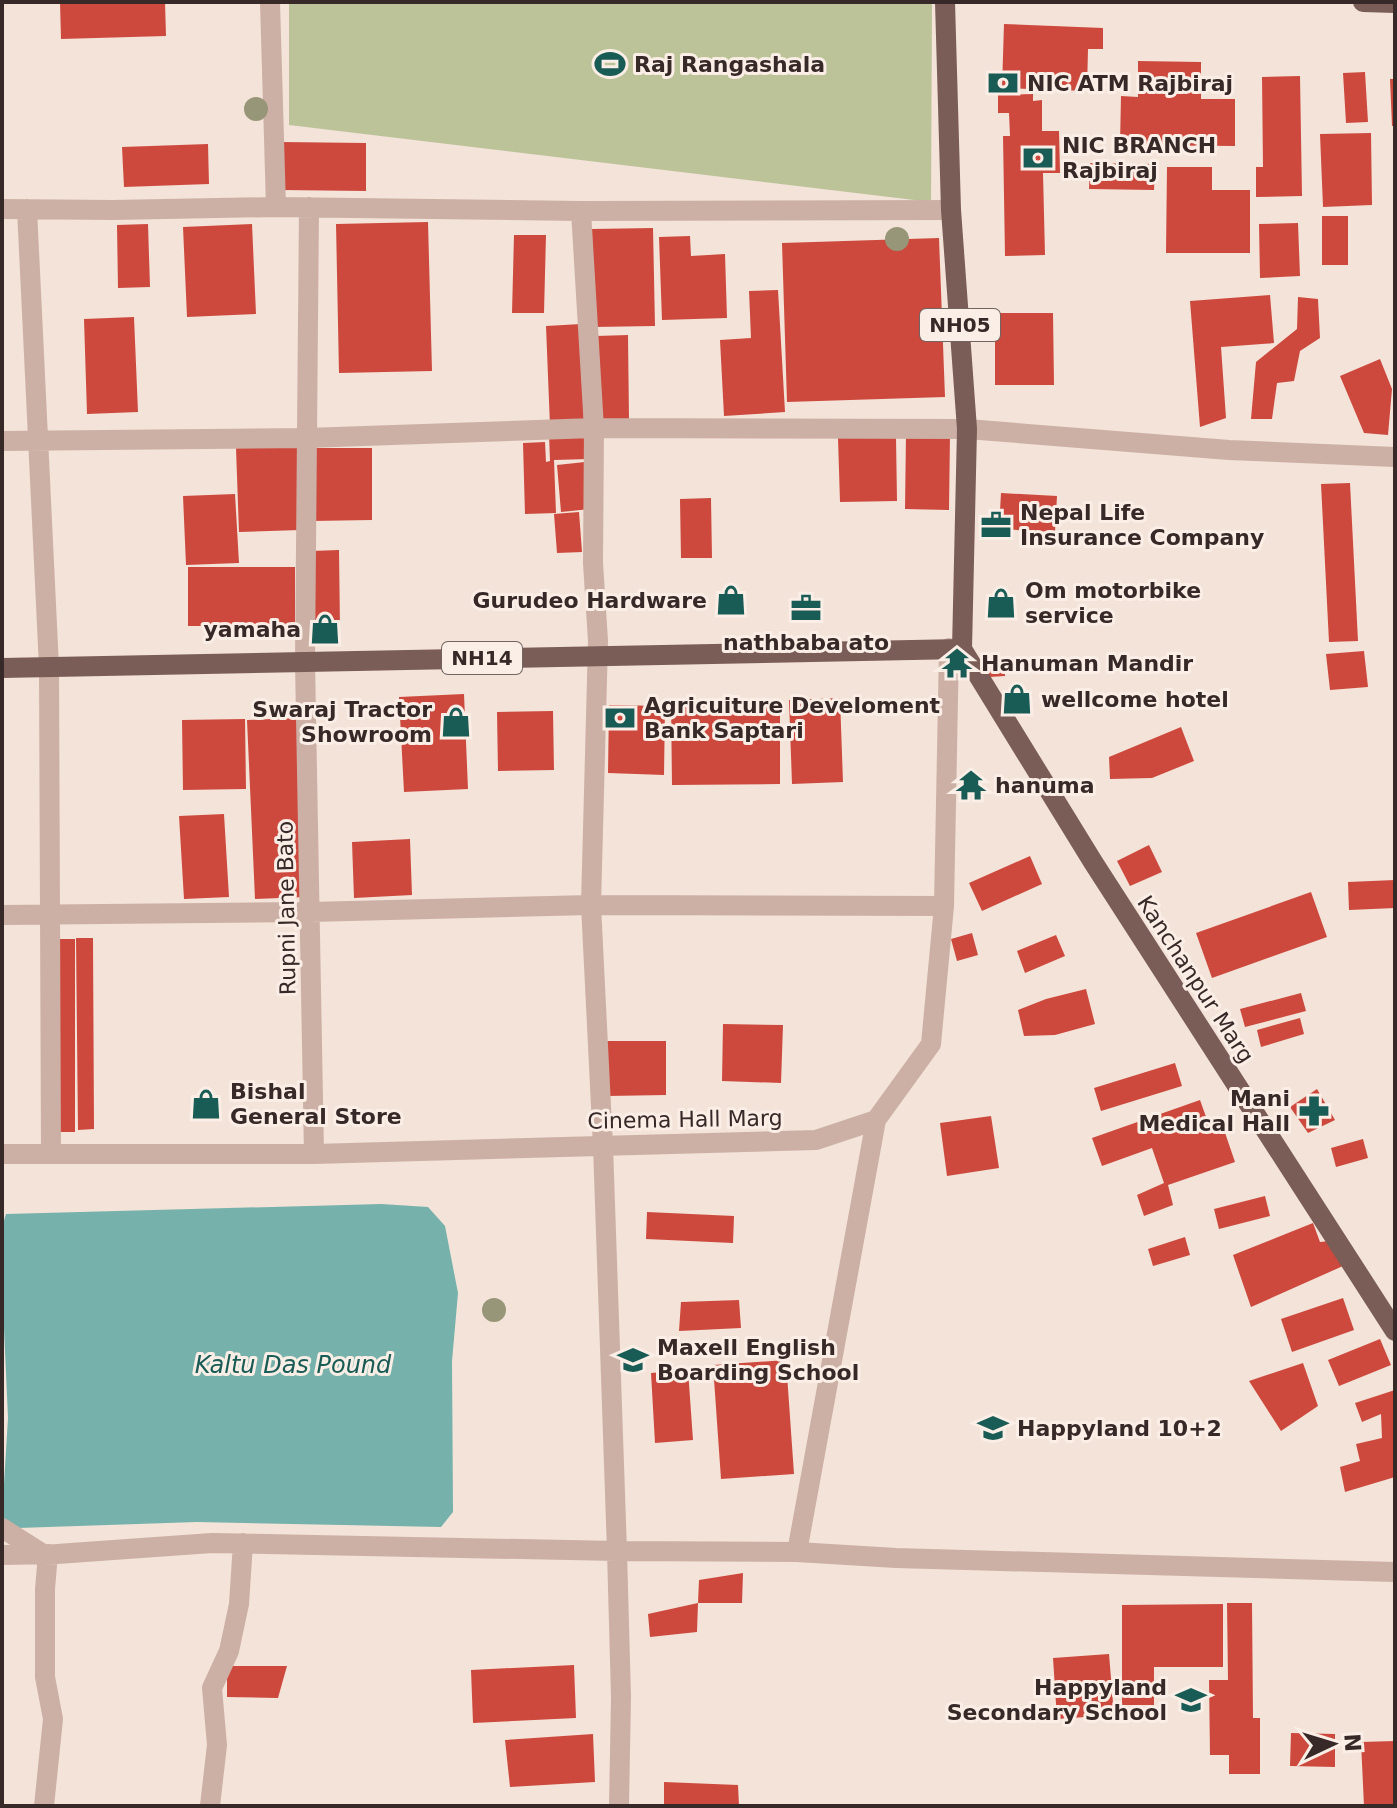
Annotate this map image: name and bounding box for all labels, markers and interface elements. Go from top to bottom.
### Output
sports icon: Raj Rangashala [593,47,627,81]
place label: Raj Rangashala [634,52,825,77]
bank icon: NIC ATM Rajbiraj [986,66,1020,100]
place label: NIC ATM Rajbiraj [1027,71,1233,96]
place label: NIC BRANCH Rajbiraj [1062,133,1216,183]
bank icon: NIC BRANCH Rajbiraj [1021,141,1055,175]
road number: NH05 [920,309,1000,341]
place label: Nepal Life Insurance Company [1020,500,1264,550]
office icon: Nepal Life Insurance Company [979,508,1013,542]
place label: Om motorbike service [1025,578,1201,628]
shop icon: Gurudeo Hardware [714,583,748,617]
shop icon: Om motorbike service [984,586,1018,620]
place label: Gurudeo Hardware [473,588,707,613]
office icon: nathbaba ato [789,591,823,625]
shop icon: yamaha [308,612,342,646]
place label: yamaha [204,617,301,642]
place label: nathbaba ato [723,630,889,655]
road number: NH14 [442,642,522,674]
temple icon: Hanuman Mandir [940,646,974,680]
place label: Hanuman Mandir [981,651,1193,676]
shop icon: wellcome hotel [1000,682,1034,716]
place label: wellcome hotel [1041,687,1229,712]
place label: Agricuiture Develoment Bank Saptari [644,693,941,743]
place label: Swaraj Tractor Showroom [252,697,432,747]
bank icon: Agricuiture Develoment Bank Saptari [603,701,637,735]
shop icon: Swaraj Tractor Showroom [439,705,473,739]
temple icon: hanuma [954,768,988,802]
place label: hanuma [995,773,1095,798]
street label: Rupni Jane Bato [272,821,301,995]
street label: Kanchanpur Marg [1132,891,1259,1067]
place label: Bishal General Store [230,1079,402,1129]
place label: Mani Medical Hall [1138,1086,1290,1136]
shop icon: Bishal General Store [189,1087,223,1121]
pharmacy icon: Mani Medical Hall [1297,1094,1331,1128]
street label: Cinema Hall Marg [587,1105,783,1134]
place label: Maxell English Boarding School [657,1335,859,1385]
school or university icon: Maxell English Boarding School [616,1343,650,1377]
water label: Kaltu Das Pound [195,1351,392,1379]
school or university icon: Happyland 10+2 [976,1411,1010,1445]
place label: Happyland 10+2 [1017,1416,1222,1441]
place label: Happyland Secondary School [947,1675,1167,1725]
school or university icon: Happyland Secondary School [1174,1683,1208,1717]
north arrow [1293,1704,1373,1784]
text: N [1339,1733,1366,1753]

